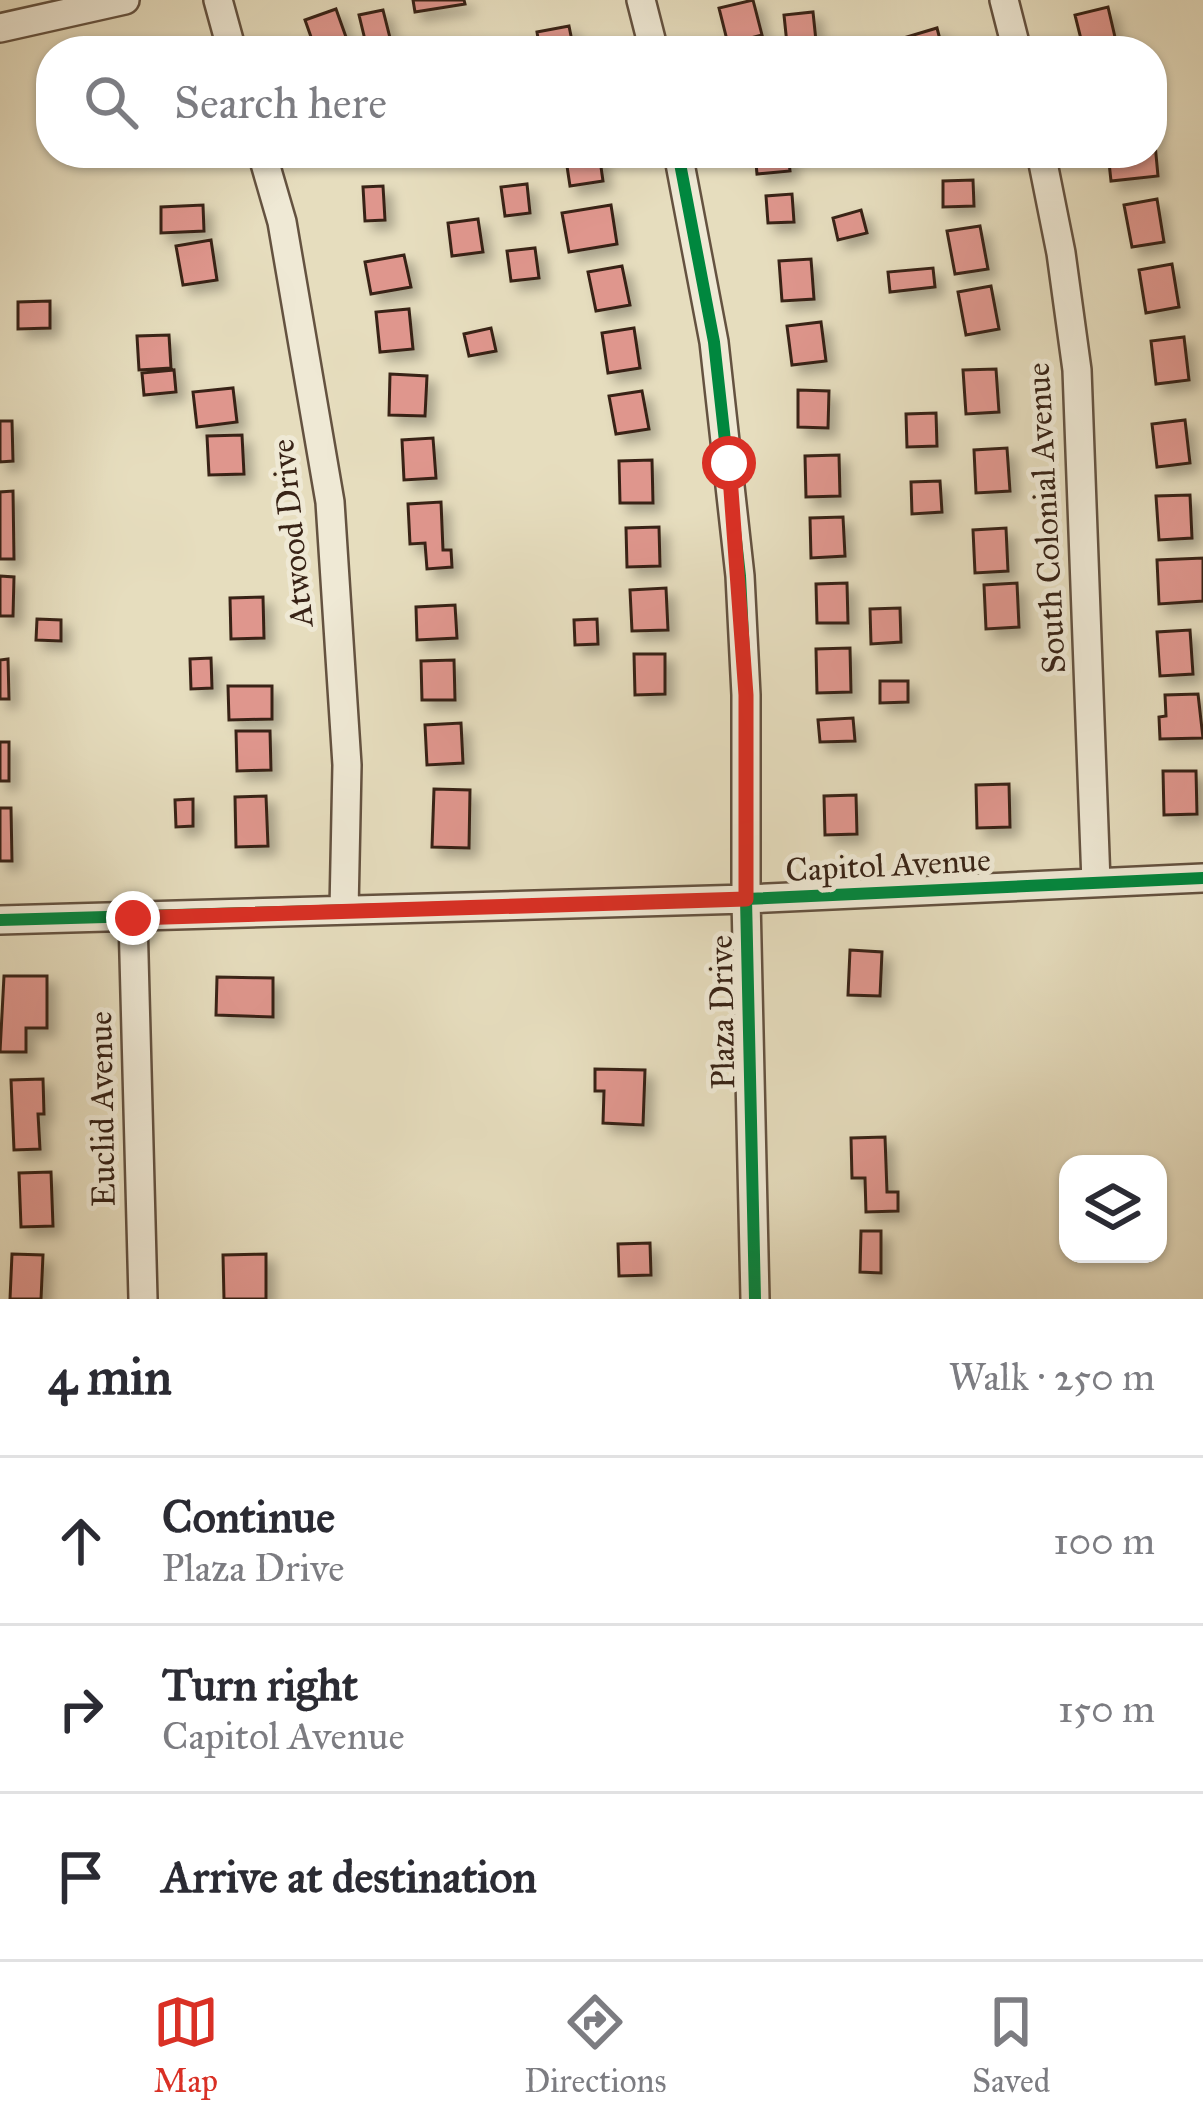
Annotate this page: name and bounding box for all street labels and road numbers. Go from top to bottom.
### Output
street label: South Colonial Avenue [1018,361,1074,675]
street label: Atwood Drive [262,437,322,631]
street label: Capitol Avenue [784,840,992,890]
street label: Plaza Drive [701,934,743,1090]
street label: Euclid Avenue [80,1011,124,1207]

